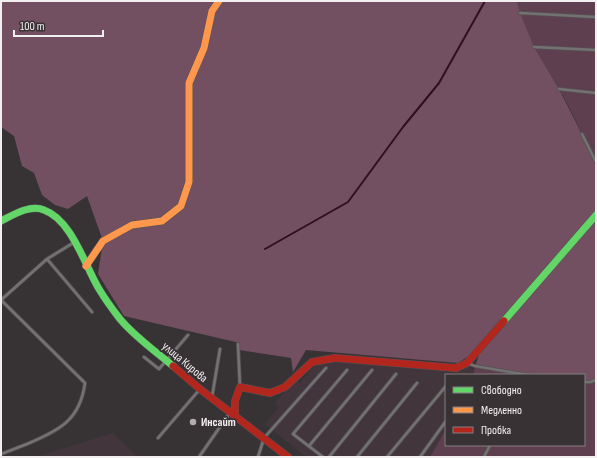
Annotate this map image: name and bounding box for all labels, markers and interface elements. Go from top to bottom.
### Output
scale bar [14,12,103,38]
text: 100 m [20,19,45,34]
street label: улица Кирова [159,339,211,386]
legend [445,374,585,446]
text: Свободно [481,383,522,398]
text: Медленно [481,403,522,418]
place label: Инсайт [201,415,236,430]
marker: Инсайт [188,417,198,427]
text: Пробка [481,423,512,438]

